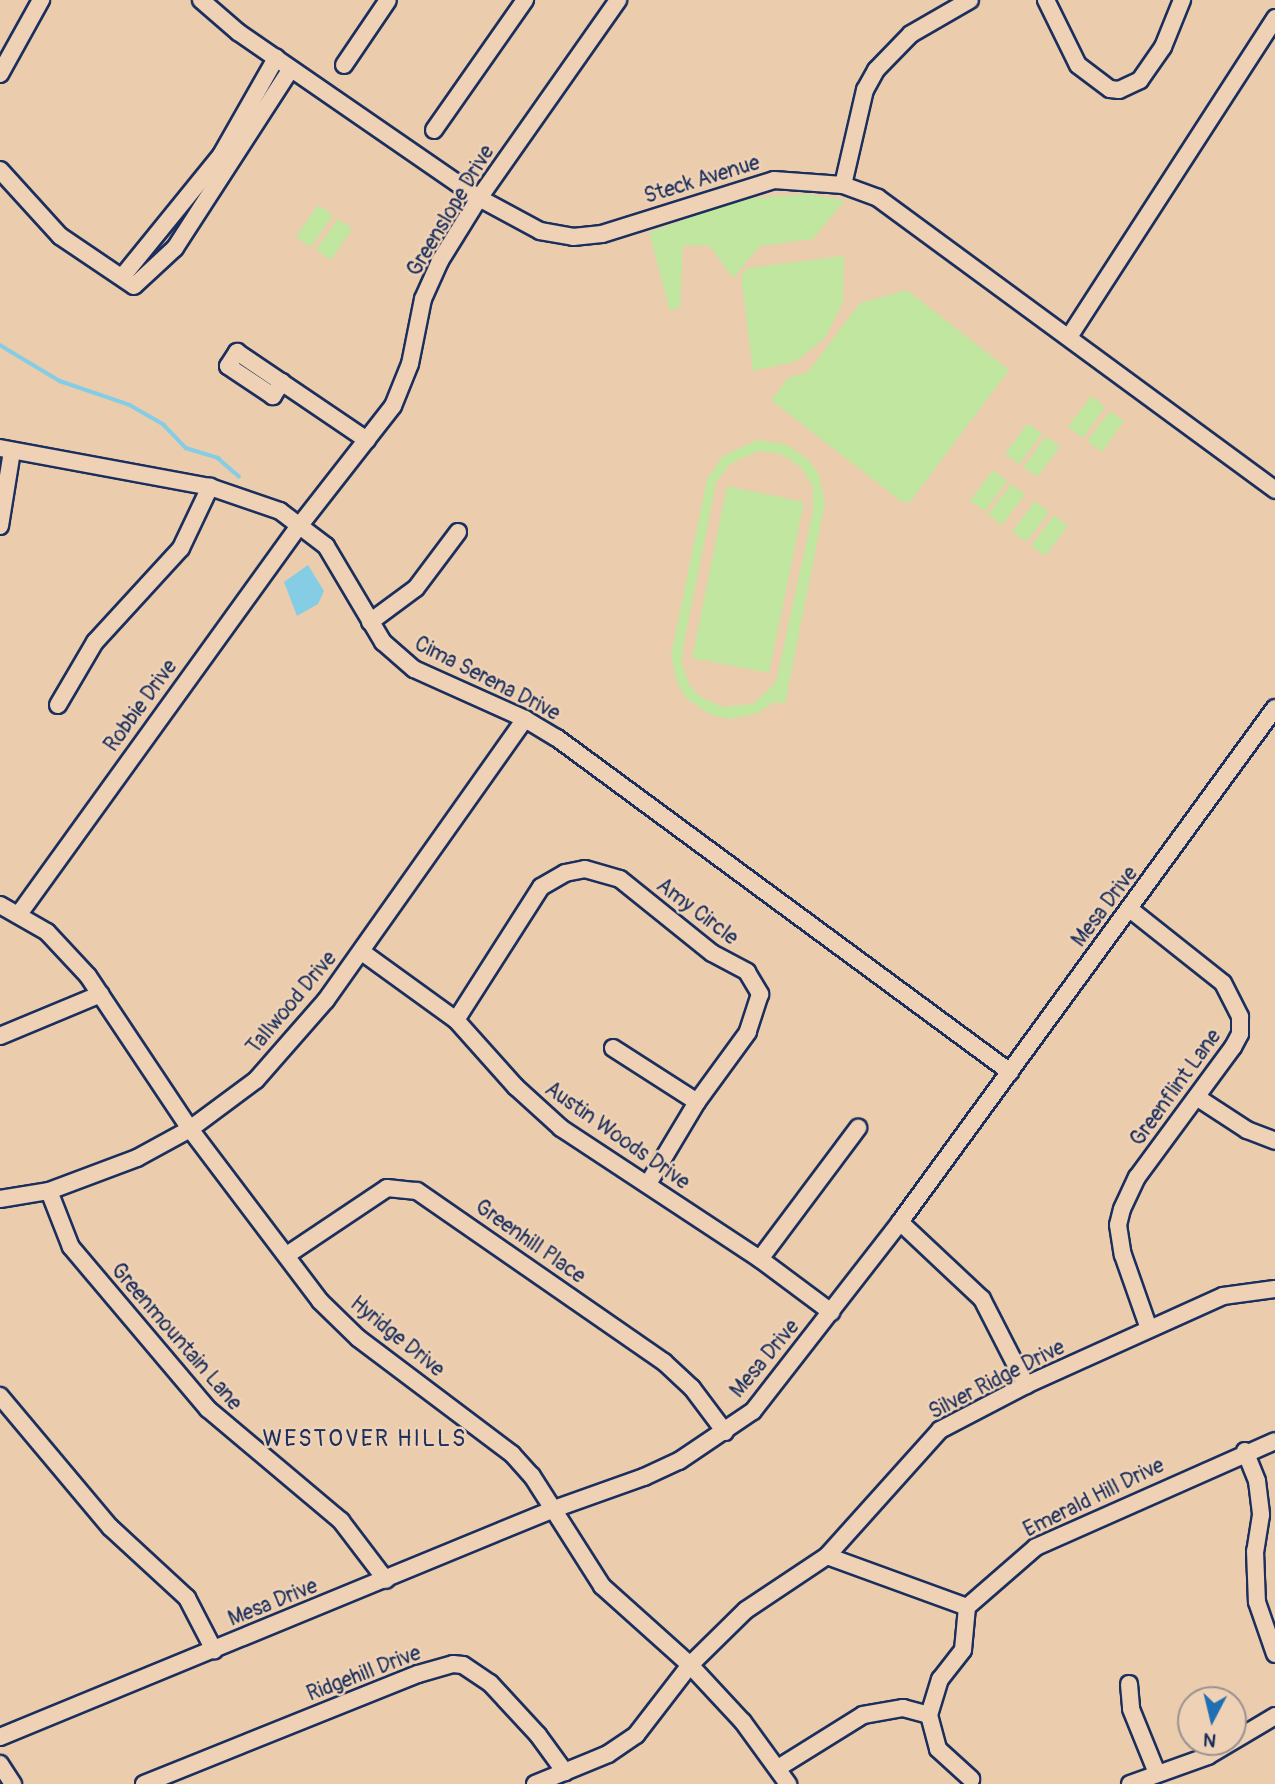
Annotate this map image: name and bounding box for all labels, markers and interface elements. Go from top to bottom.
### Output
street label: Greenslope Drive [402,141,500,281]
street label: Steck Avenue [641,150,763,210]
street label: Cima Serena Drive [410,631,564,727]
street label: Robbie Drive [99,655,183,757]
street label: Mesa Drive [1067,862,1143,952]
street label: Amy Circle [651,873,743,951]
street label: Tallwood Drive [242,946,342,1060]
street label: Greenflint Lane [1125,1025,1227,1151]
street label: Austin Woods Drive [540,1077,694,1195]
street label: Greenhill Place [470,1195,590,1289]
street label: Greenmountain Lane [105,1258,247,1416]
street label: Hyridge Drive [345,1291,449,1383]
street label: Mesa Drive [725,1315,805,1403]
street label: Silver Ridge Drive [925,1335,1069,1425]
district label: WESTOVER HILLS [264,1425,466,1453]
street label: Emerald Hill Drive [1020,1453,1168,1543]
street label: Mesa Drive [225,1574,321,1632]
street label: Ridgehill Drive [303,1641,425,1707]
north arrow [1177,1686,1247,1756]
text: N [1202,1727,1218,1753]

